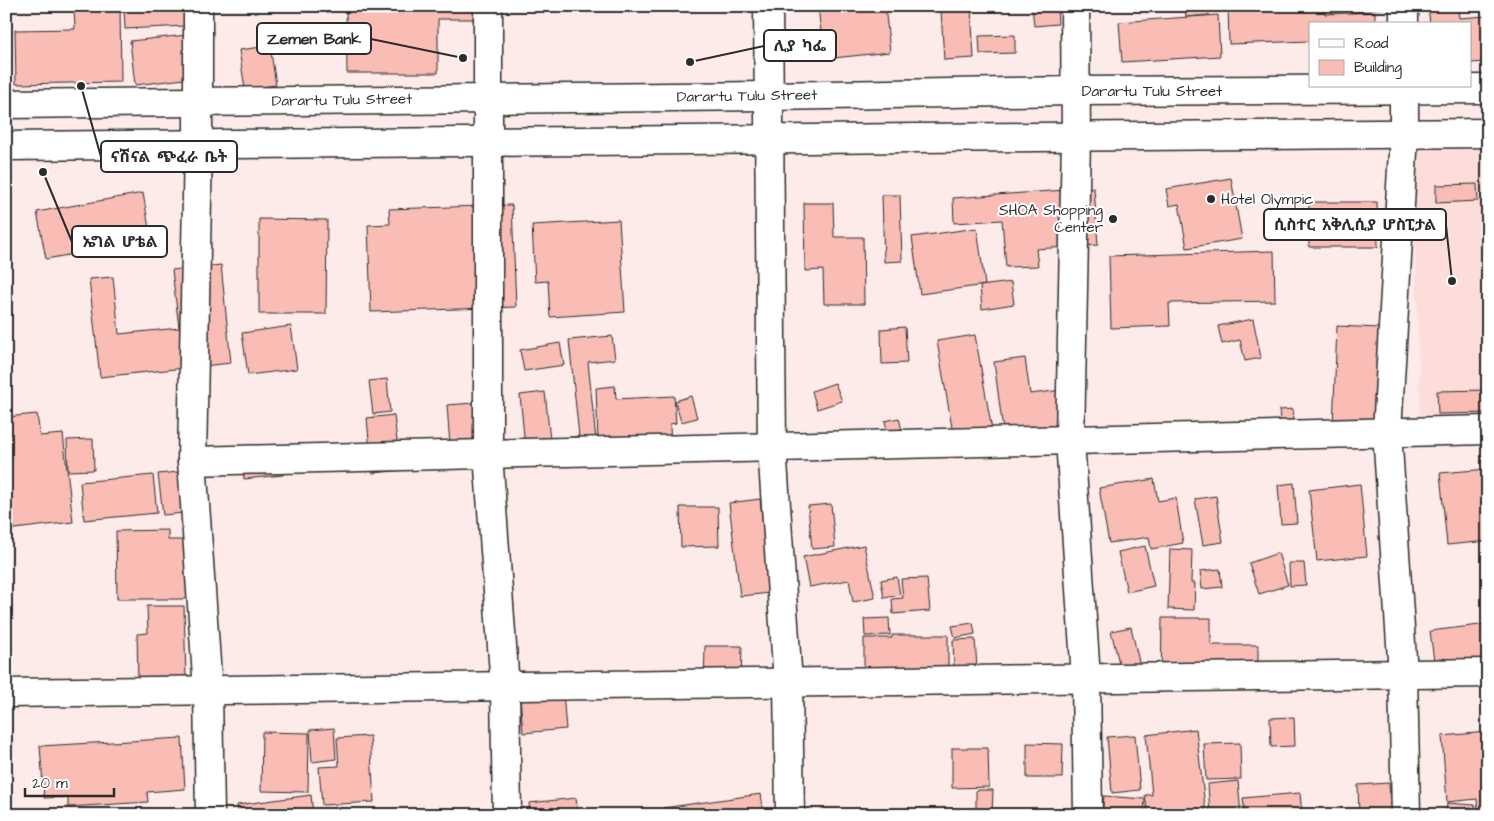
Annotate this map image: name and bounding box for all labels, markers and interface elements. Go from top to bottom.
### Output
legend [1309,22,1472,88]
callout: Zemen Bank [257,23,371,54]
text: Zemen Bank [267,28,361,50]
callout: ሊያ ካፌ [764,30,836,61]
text: Road [1354,33,1389,54]
text: ሊያ ካፌ [774,35,827,57]
text: Building [1354,57,1402,79]
street label: Darartu Tulu Street [1082,81,1222,102]
street label: Darartu Tulu Street [677,84,817,108]
street label: Darartu Tulu Street [272,88,412,112]
callout: ናሽናል ጭፈራ ቤት [101,141,237,172]
text: ናሽናል ጭፈራ ቤት [111,146,228,168]
place label: Hotel Olympic [1221,189,1314,211]
marker: Hotel Olympic [1205,193,1217,205]
place label: SHOA Shopping Center [999,200,1103,238]
callout: ሲስተር አቅሊሲያ ሆስፒታል [1264,209,1446,240]
marker: SHOA Shopping Center [1107,213,1119,225]
text: ሲስተር አቅሊሲያ ሆስፒታል [1274,214,1436,236]
callout: ኤግል ሆቴል [72,226,167,257]
text: ኤግል ሆቴል [83,231,158,253]
scale bar [25,766,114,798]
text: 20 m [32,773,68,794]

